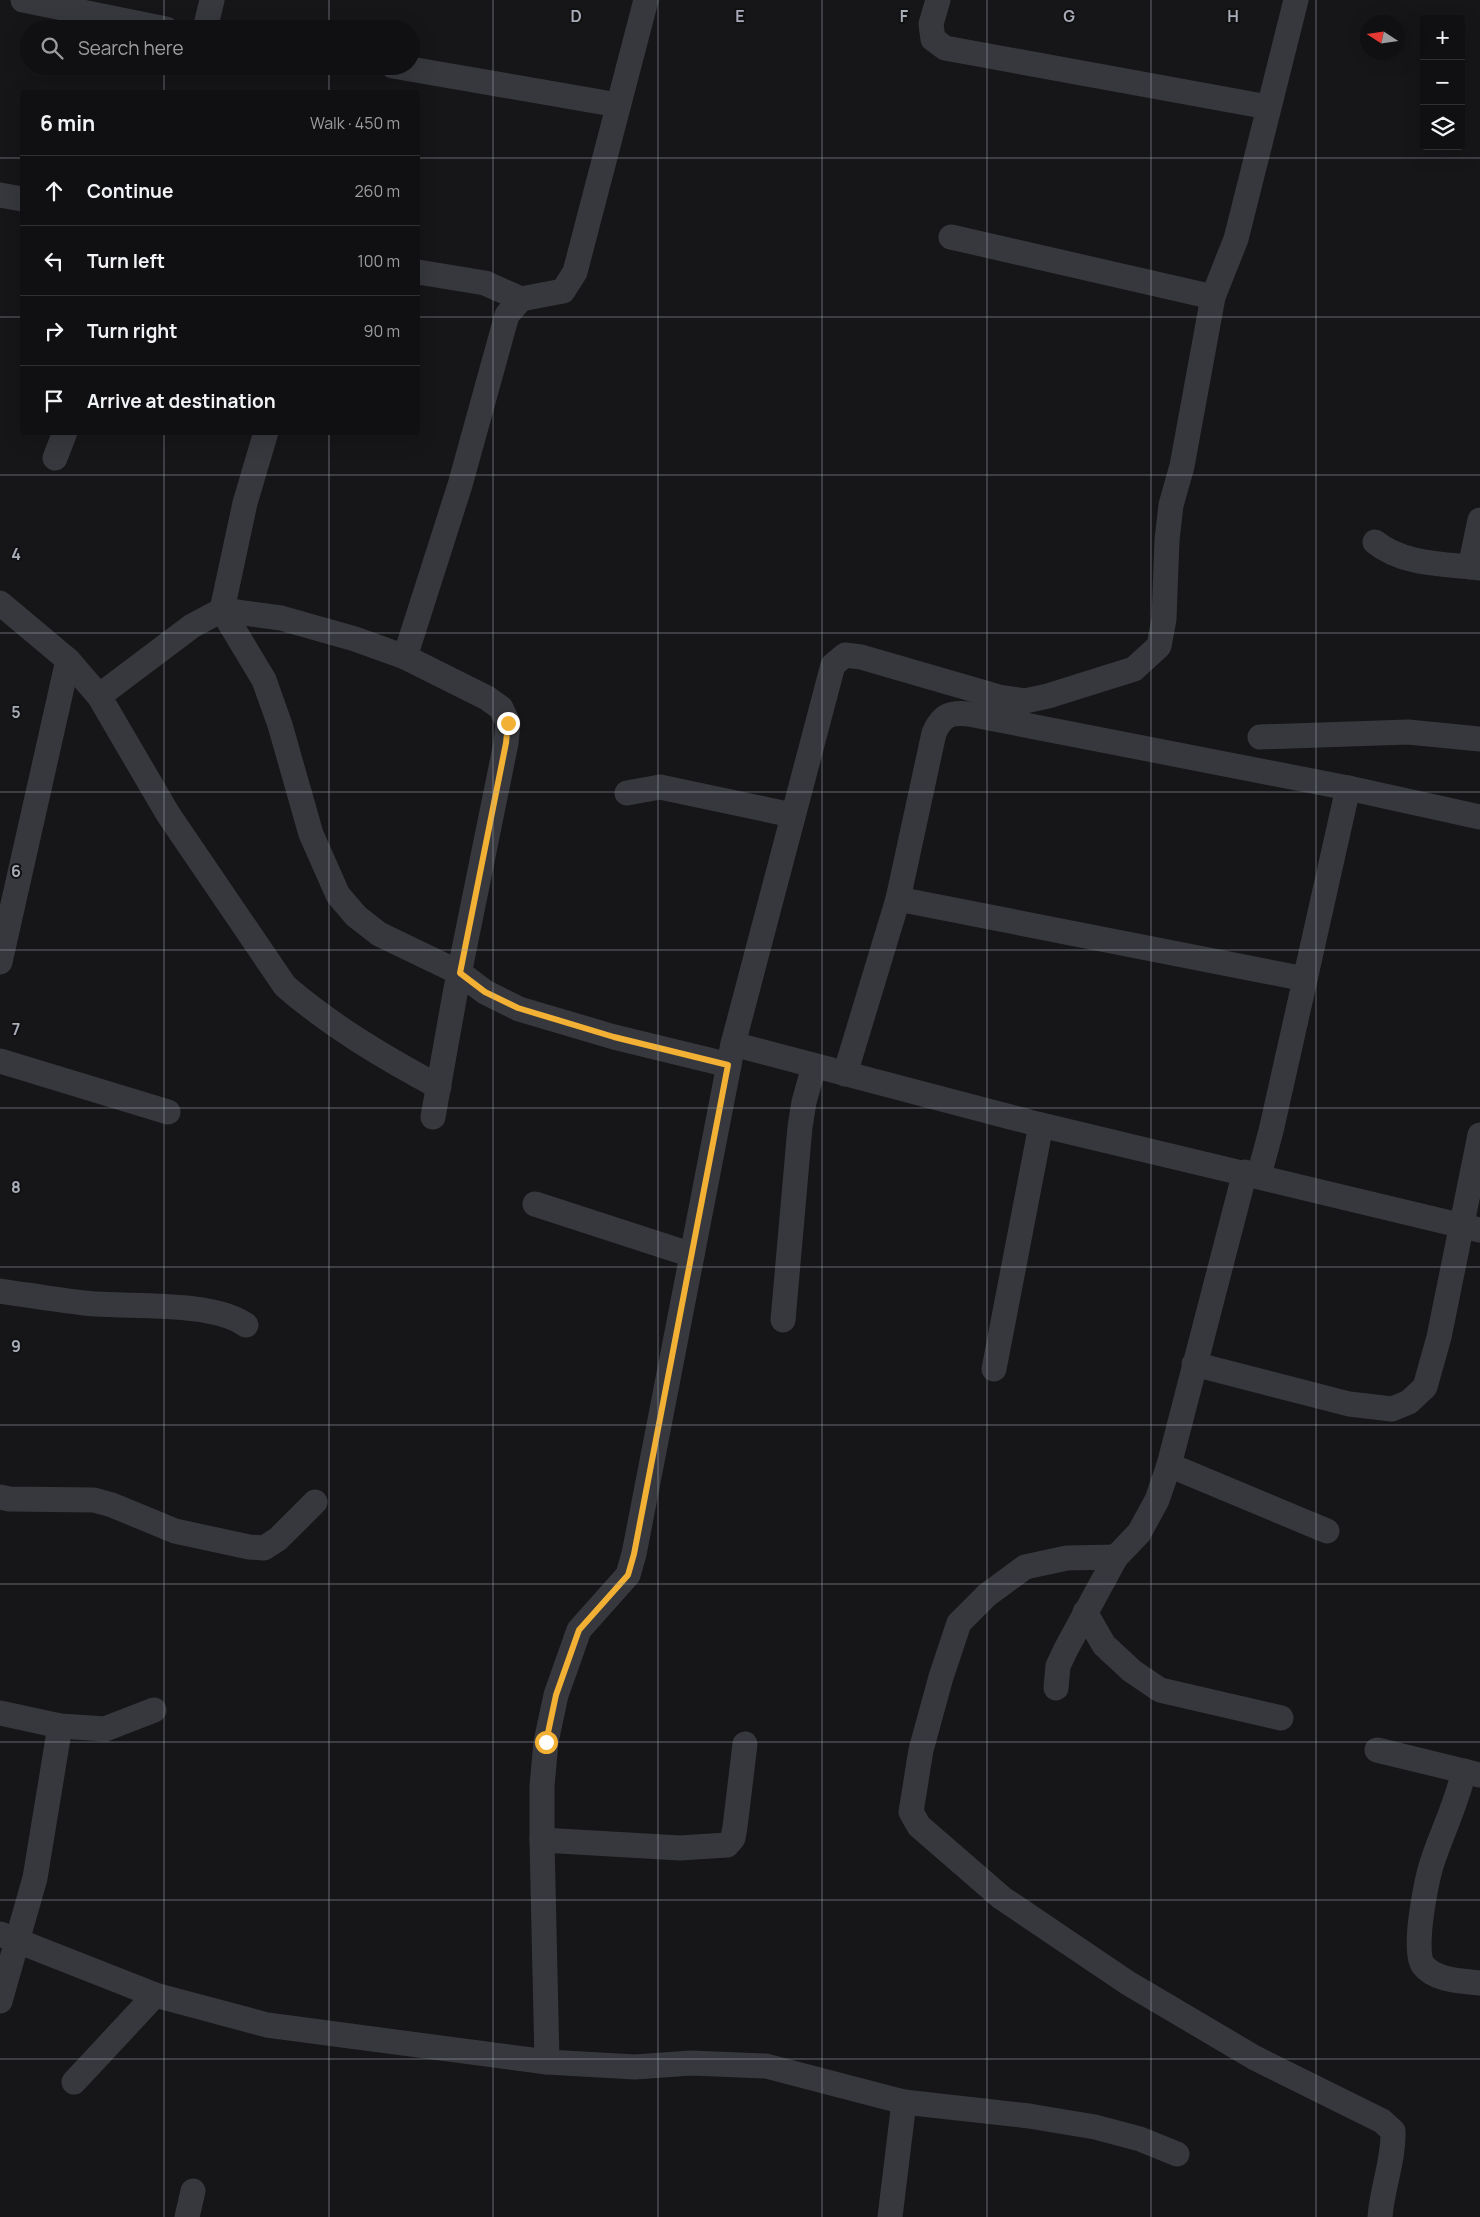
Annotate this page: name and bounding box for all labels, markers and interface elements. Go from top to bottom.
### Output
text: D [570,5,582,27]
text: E [735,5,745,27]
text: F [900,5,909,27]
text: G [1063,5,1075,27]
text: H [1227,5,1239,27]
north arrow [1360,15,1405,60]
map controls [1420,15,1465,150]
button: + [1420,15,1465,60]
search box [20,20,420,75]
icon: search [38,34,66,62]
text: Search here [78,35,184,61]
button: − [1420,60,1465,105]
button: layers [1420,105,1465,150]
text: 6 min [40,109,95,137]
text: Walk · 450 m [310,112,400,134]
icon: ahead [40,177,68,205]
text: Continue [87,178,173,204]
text: 260 m [354,180,400,202]
icon: left [40,247,68,275]
text: Turn left [87,248,165,274]
text: 100 m [357,250,400,272]
icon: right [40,317,68,345]
text: Turn right [87,318,177,344]
text: 90 m [364,320,400,342]
icon: arrive [40,387,68,415]
text: Arrive at destination [87,388,276,414]
text: 4 [11,543,21,565]
text: 5 [11,701,21,723]
route end [497,712,520,735]
text: 6 [11,860,21,882]
text: 7 [12,1018,20,1040]
text: 8 [11,1176,21,1198]
text: 9 [11,1335,21,1357]
route start [535,1731,558,1754]

